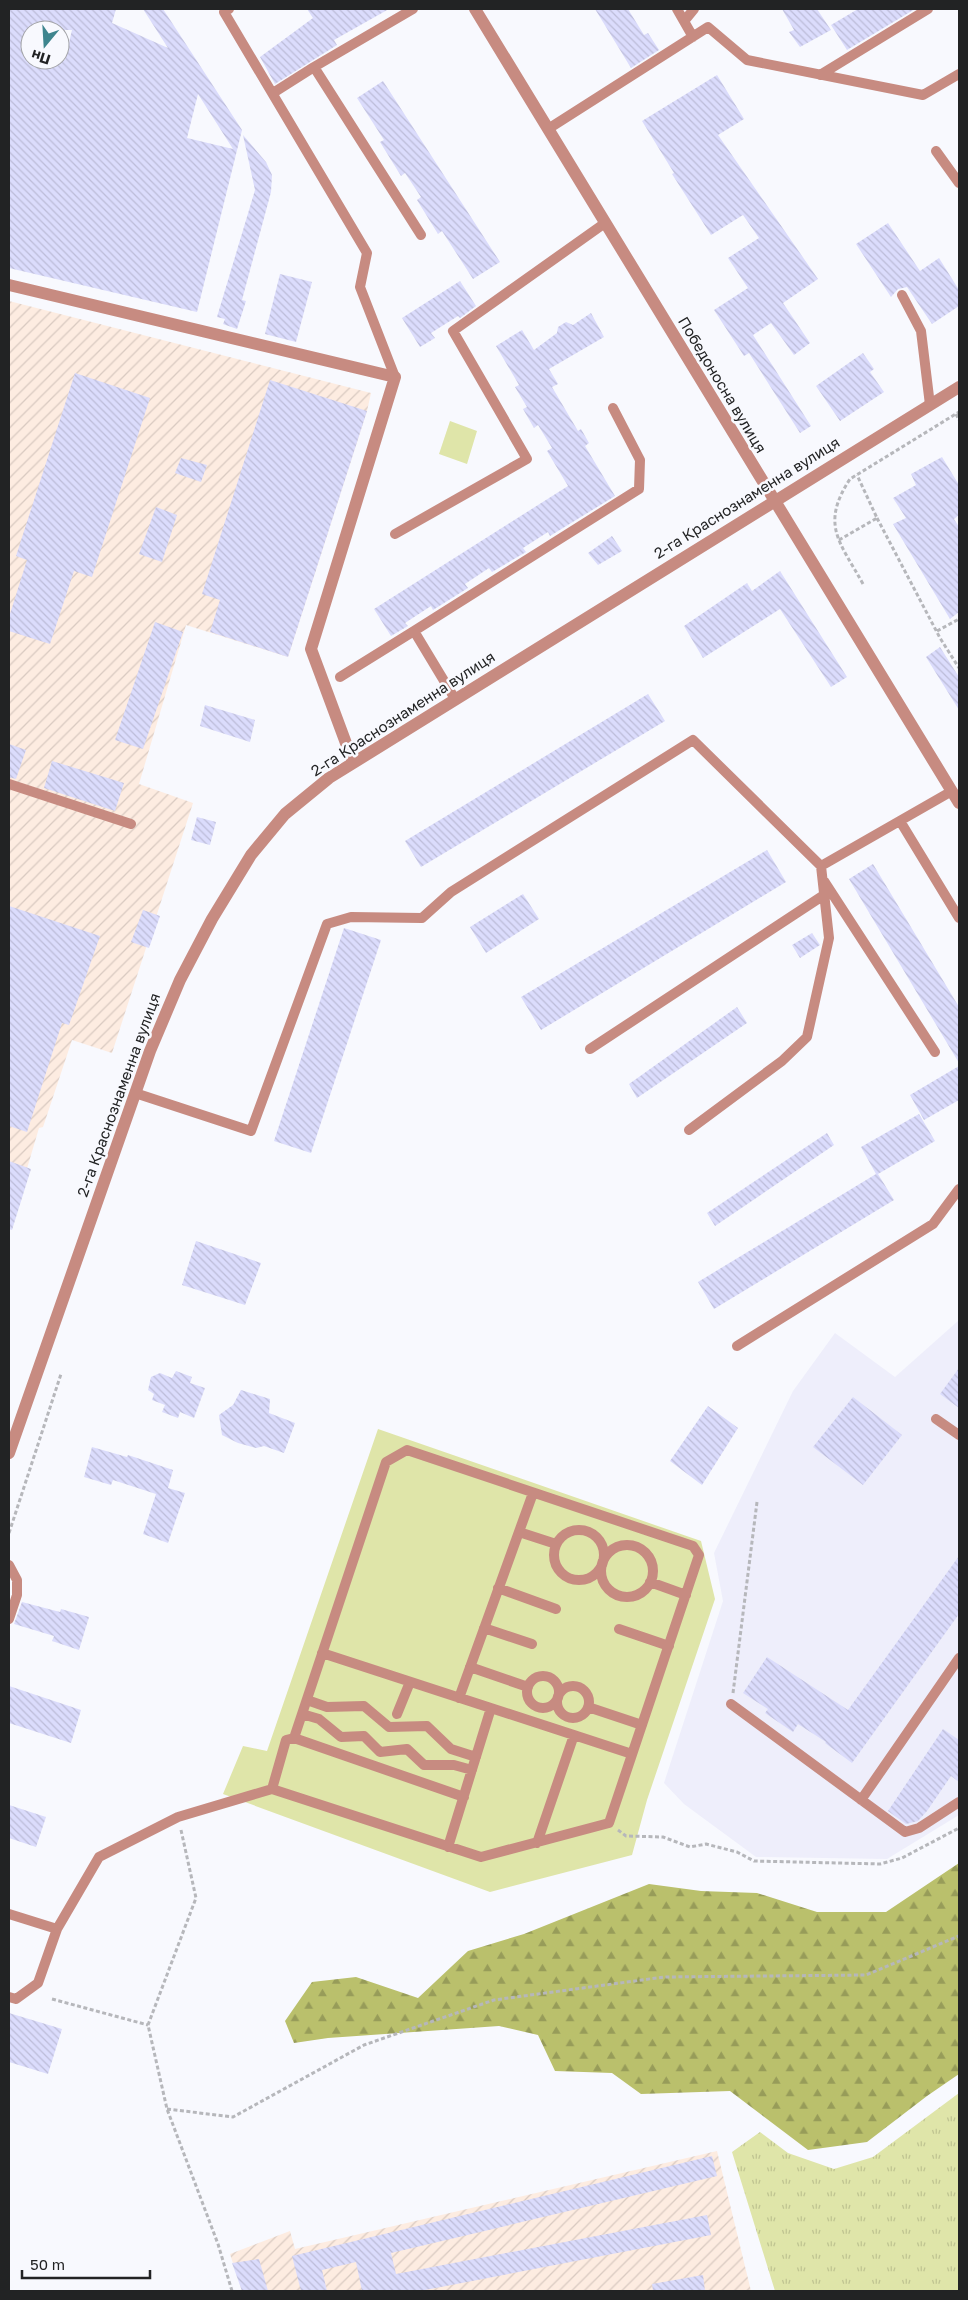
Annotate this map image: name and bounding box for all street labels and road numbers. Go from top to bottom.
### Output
street label: Победоносна вулиця [675,313,771,456]
street label: 2-га Краснознаменна вулиця [650,432,843,562]
street label: 2-га Краснознаменна вулиця [307,647,498,779]
street label: 2-га Краснознаменна вулиця [73,990,163,1199]

